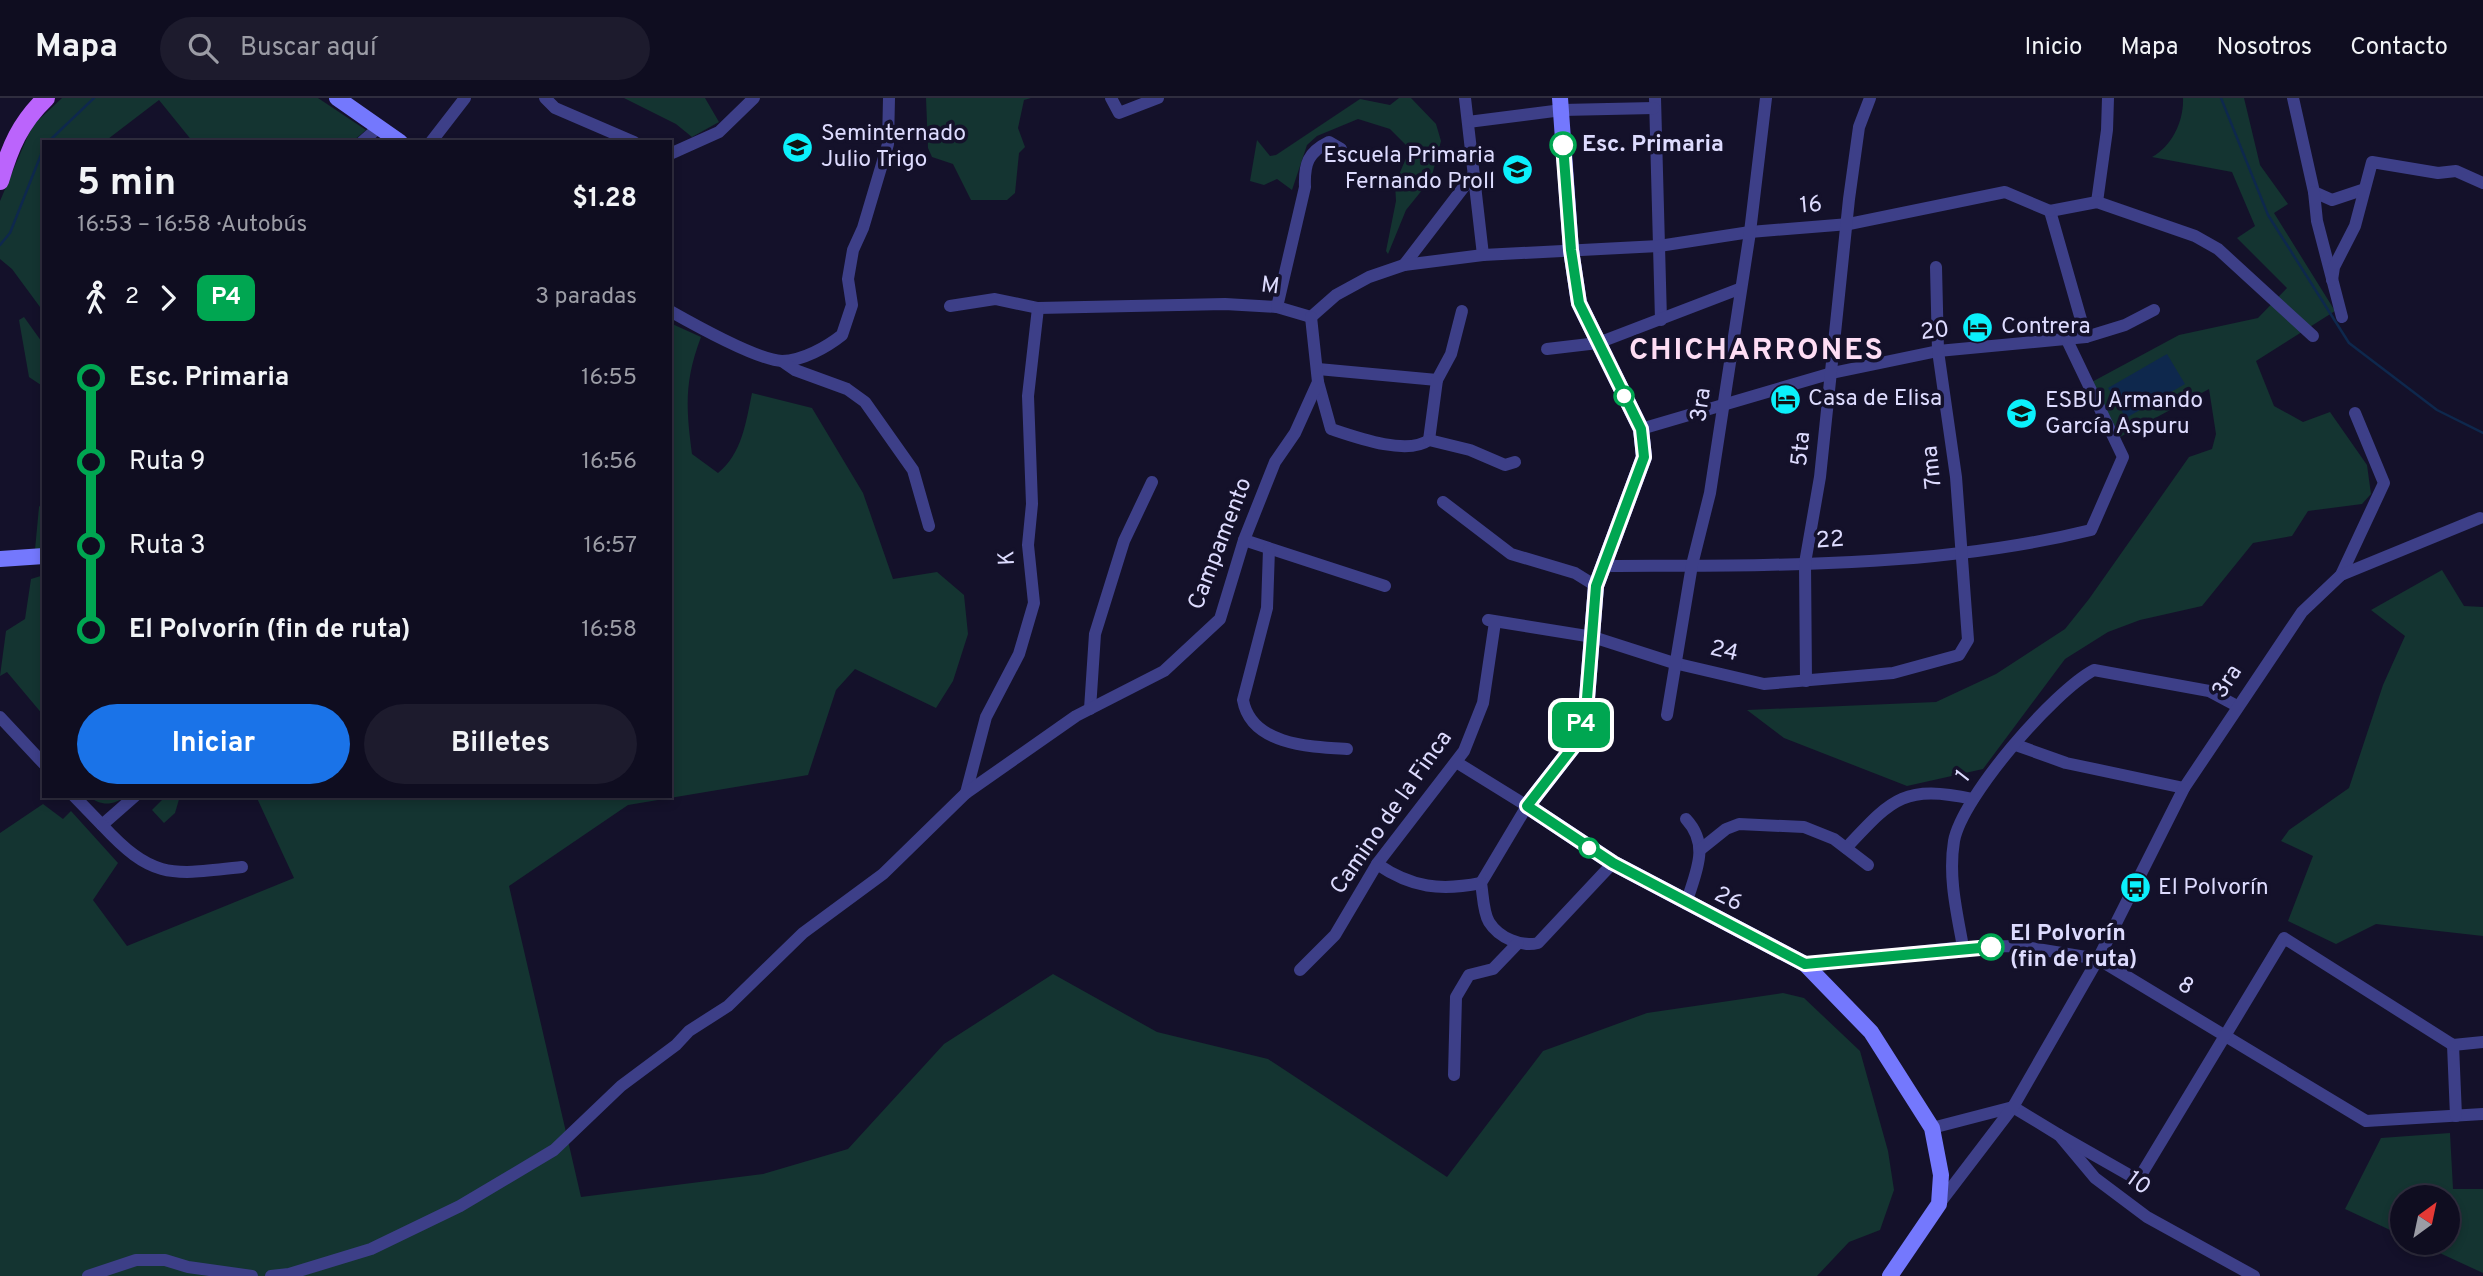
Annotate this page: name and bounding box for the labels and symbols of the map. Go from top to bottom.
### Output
place label: Seminternado Julio Trigo [821,120,966,175]
school or university icon: Seminternado Julio Trigo [781,130,815,164]
place label: Esc. Primaria [1582,131,1724,160]
marker: Esc. Primaria [1550,132,1576,158]
place label: Escuela Primaria Fernando Proll [1323,142,1495,197]
school or university icon: Escuela Primaria Fernando Proll [1501,152,1535,186]
street label: 16 [1799,191,1823,221]
street label: M [1259,271,1281,303]
hotel icon: Contrera [1961,310,1995,344]
place label: Contrera [2001,313,2091,342]
street label: 20 [1919,316,1951,348]
district label: CHICHARRONES [1629,333,1885,370]
hotel icon: Casa de Elisa [1768,382,1802,416]
place label: Casa de Elisa [1808,385,1942,414]
unlabelled marker [1614,386,1634,406]
street label: 3ra [1685,386,1719,424]
place label: ESBU Armando García Aspuru [2045,387,2203,442]
school or university icon: ESBU Armando García Aspuru [2005,397,2039,431]
street label: 5ta [1786,430,1818,468]
street label: 7ma [1916,444,1950,490]
street label: Campamento [1183,474,1259,614]
street label: 22 [1815,526,1845,556]
street label: K [993,550,1023,566]
street label: 24 [1707,635,1741,669]
street label: 3ra [2206,660,2250,704]
line badge: P4 [1550,702,1612,748]
street label: Camino de la Finca [1325,725,1459,901]
street label: 1 [1950,765,1978,789]
unlabelled marker [1579,838,1599,858]
bus stop icon: El Polvorín [2118,871,2152,905]
place label: El Polvorín [2158,874,2269,903]
street label: 26 [1709,881,1747,919]
place label: El Polvorín (fin de ruta) [2010,920,2137,975]
marker: El Polvorín (fin de ruta) [1978,934,2004,960]
street label: 8 [2172,971,2198,1003]
street label: 10 [2120,1165,2156,1203]
north arrow [2390,1185,2460,1255]

